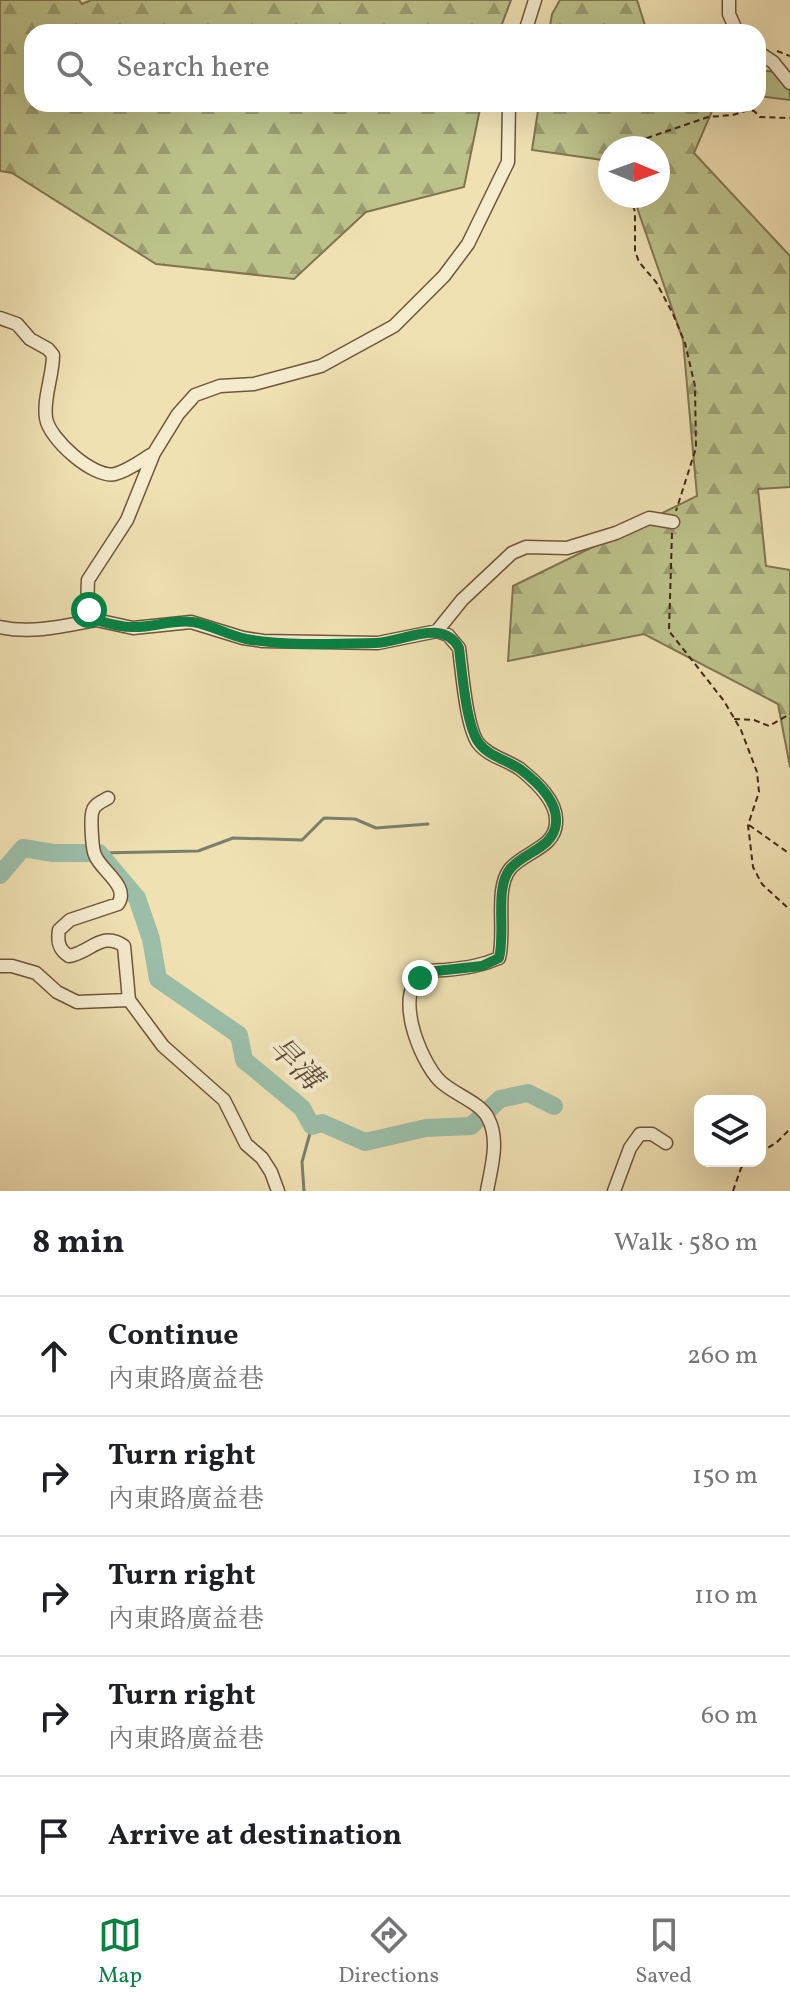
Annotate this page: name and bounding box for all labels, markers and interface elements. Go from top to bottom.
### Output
search box [24,24,766,112]
icon: search [52,46,96,90]
text: Search here [116,47,270,89]
north arrow [598,136,670,208]
route start [71,592,107,628]
route end [402,960,438,996]
water label: 旱溝 [258,1028,333,1103]
map controls [694,1095,766,1167]
button: layers [694,1095,766,1167]
text: 8 min [32,1220,125,1267]
text: Walk · 580 m [614,1225,758,1261]
text: Continue [108,1315,239,1357]
icon: ahead [32,1334,76,1378]
text: 260 m [687,1338,758,1374]
text: 內東路廣益巷 [108,1362,264,1398]
text: Turn right [108,1435,256,1477]
icon: right [32,1454,76,1498]
text: 150 m [692,1458,758,1494]
text: 內東路廣益巷 [108,1482,264,1518]
text: Turn right [108,1555,256,1597]
icon: right [32,1574,76,1618]
text: 110 m [694,1578,758,1614]
text: 內東路廣益巷 [108,1602,264,1638]
text: Turn right [108,1675,256,1717]
icon: right [32,1694,76,1738]
text: 60 m [701,1698,758,1734]
text: 內東路廣益巷 [108,1722,264,1758]
icon: arrive [32,1814,76,1858]
text: Arrive at destination [108,1815,402,1857]
tab: Map [98,1913,142,1992]
tab: Directions [338,1913,439,1992]
tab: Saved [635,1913,692,1992]

